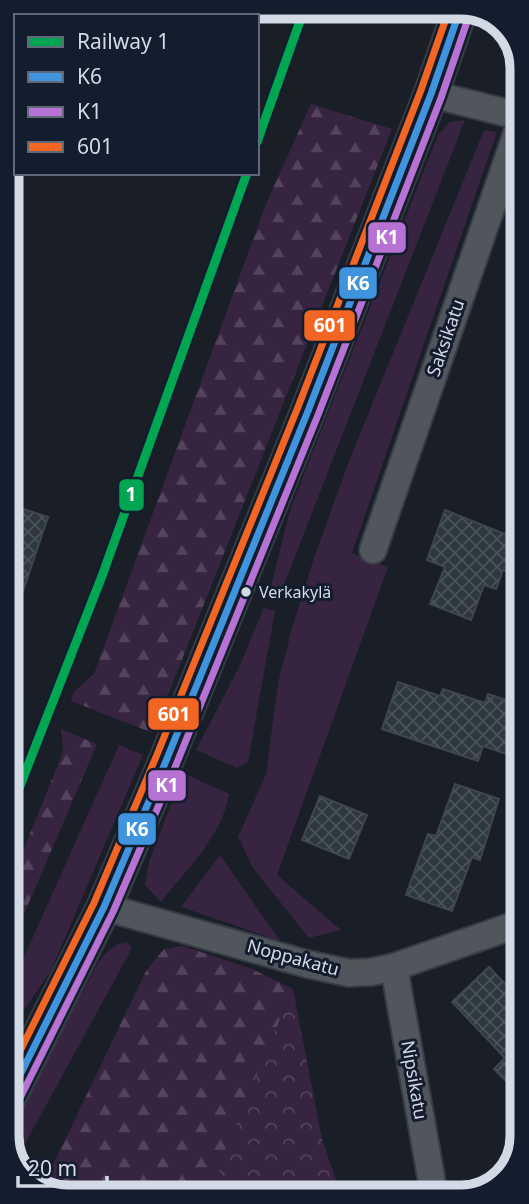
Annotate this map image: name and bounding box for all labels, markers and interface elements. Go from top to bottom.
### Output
legend [14,14,259,175]
text: Railway 1 [77,27,169,55]
text: K6 [77,62,102,90]
text: K1 [77,97,102,125]
text: 601 [77,132,113,160]
line badge: K1 [367,221,407,254]
text: K1 [375,224,399,250]
line badge: K6 [338,266,378,300]
text: K6 [346,270,370,296]
street label: Saksikatu [421,296,469,379]
line badge: 601 [303,309,356,342]
text: 601 [314,312,346,338]
line badge: 1 [118,478,145,512]
text: 1 [126,481,136,507]
place label: Verkakylä [259,581,331,603]
marker: Verkakylä [239,585,253,599]
line badge: 601 [147,697,200,731]
text: 601 [158,701,190,727]
line badge: K1 [147,769,187,802]
text: K1 [155,772,179,798]
line badge: K6 [117,812,157,846]
text: K6 [125,816,149,842]
street label: Noppakatu [245,933,342,981]
street label: Nipsikatu [396,1038,434,1121]
scale bar [18,1144,107,1188]
text: 20 m [28,1154,77,1182]

